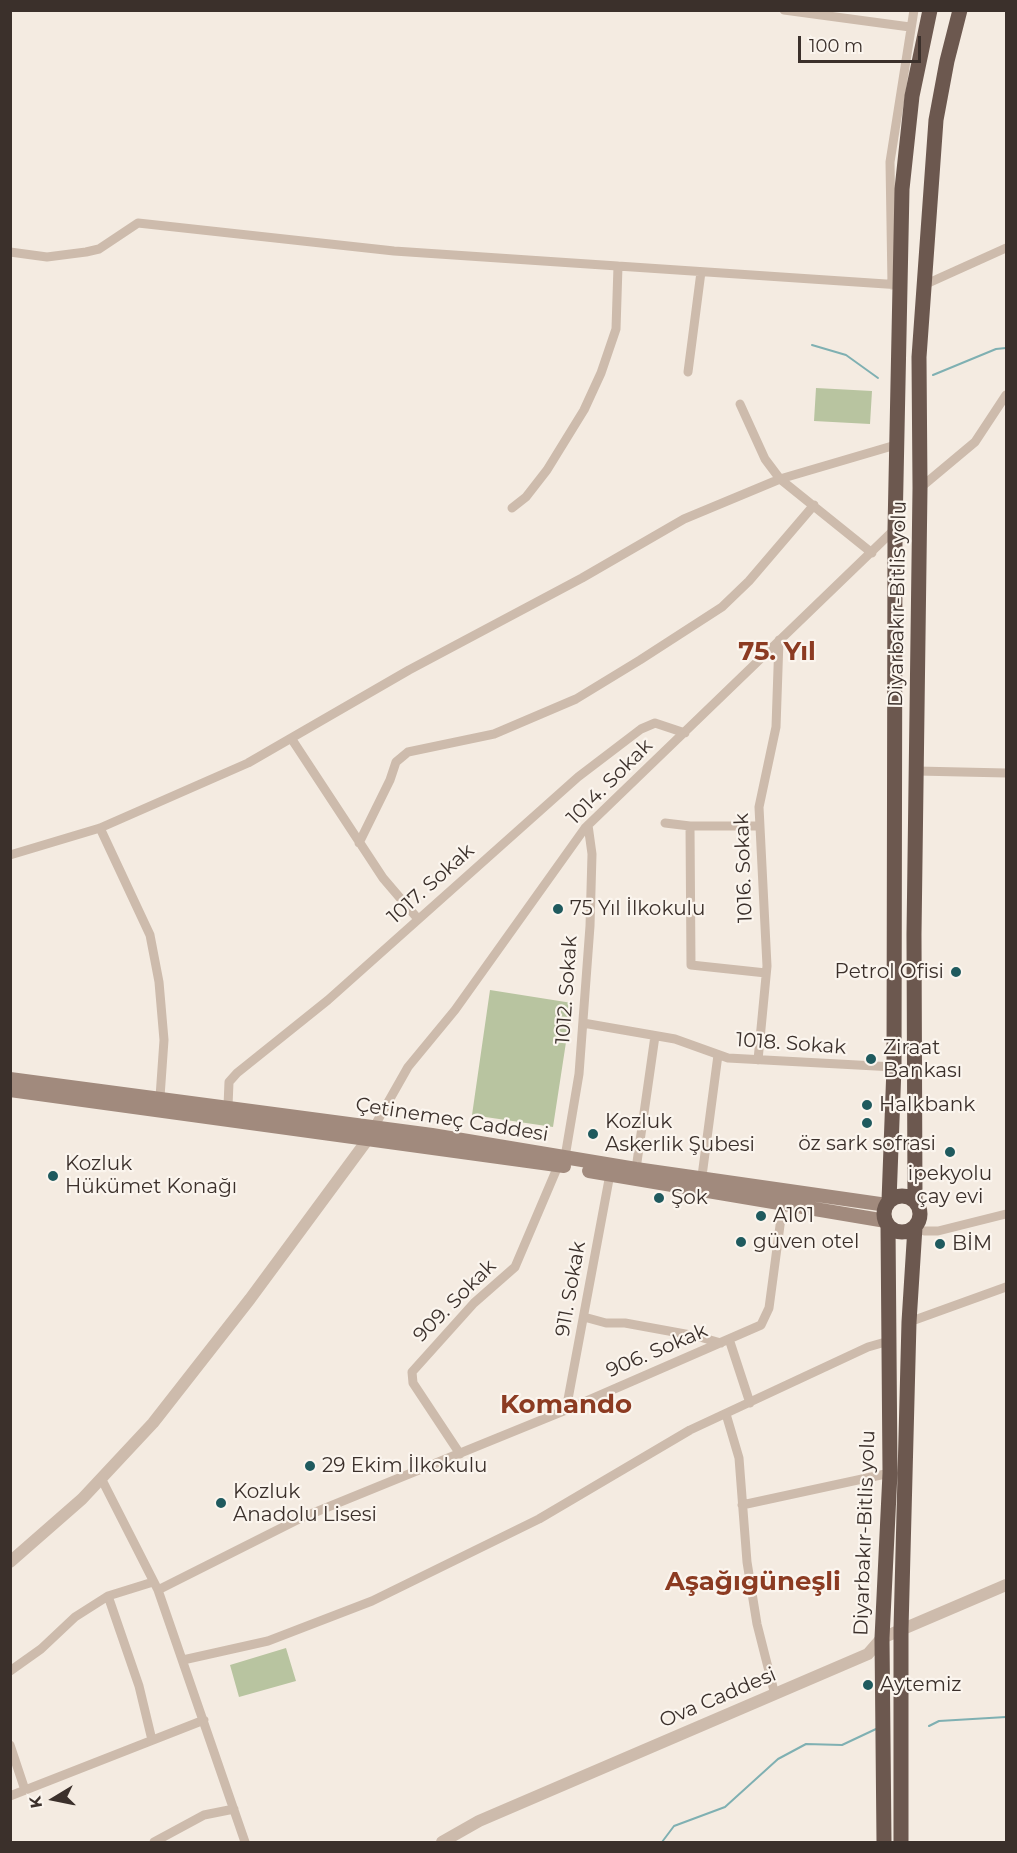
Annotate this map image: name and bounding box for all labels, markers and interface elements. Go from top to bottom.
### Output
scale bar [801,24,924,62]
text: 100 m [809,35,863,57]
street label: Diyarbakır-Bitlis yolu [884,501,912,707]
district label: 75. Yıl [738,636,816,668]
street label: 1014. Sokak [562,734,658,830]
street label: 1016. Sokak [730,813,758,923]
street label: 1017. Sokak [383,839,479,929]
place label: 75 Yıl İlkokulu [570,897,705,921]
marker: 75 Yıl İlkokulu [551,902,565,916]
street label: 1012. Sokak [551,935,583,1045]
place label: Petrol Ofisi [835,960,944,984]
marker: Petrol Ofisi [949,965,963,979]
street label: 1018. Sokak [735,1028,847,1060]
place label: Ziraat Bankası [883,1036,962,1083]
marker: Ziraat Bankası [864,1052,878,1066]
street label: Çetinemeç Caddesi [354,1093,550,1147]
place label: Halkbank [879,1093,975,1117]
marker: Halkbank [860,1098,874,1112]
place label: Kozluk Askerlik Şubesi [605,1110,755,1157]
marker: öz sark sofrasi [860,1116,874,1130]
marker: Kozluk Askerlik Şubesi [586,1127,600,1141]
place label: öz sark sofrasi [798,1132,936,1156]
marker: ipekyolu çay evi [943,1145,957,1159]
place label: Kozluk Hükümet Konağı [65,1152,237,1199]
place label: ipekyolu çay evi [908,1162,992,1209]
marker: Kozluk Hükümet Konağı [46,1169,60,1183]
place label: Şok [671,1186,708,1210]
marker: Şok [652,1191,666,1205]
place label: A101 [773,1204,814,1228]
marker: A101 [754,1209,768,1223]
place label: güven otel [753,1230,859,1254]
place label: BİM [952,1232,992,1256]
marker: güven otel [734,1235,748,1249]
marker: BİM [933,1237,947,1251]
street label: 911. Sokak [551,1239,591,1339]
street label: 909. Sokak [409,1255,501,1347]
street label: 906. Sokak [603,1319,711,1383]
district label: Komando [500,1389,632,1421]
street label: Diyarbakır-Bitlis yolu [849,1430,881,1636]
place label: 29 Ekim İlkokulu [322,1454,487,1478]
marker: 29 Ekim İlkokulu [303,1459,317,1473]
place label: Kozluk Anadolu Lisesi [233,1480,377,1527]
marker: Kozluk Anadolu Lisesi [214,1496,228,1510]
district label: Aşağıgüneşli [665,1566,841,1598]
street label: Ova Caddesi [656,1663,780,1733]
place label: Aytemiz [880,1673,961,1697]
marker: Aytemiz [861,1678,875,1692]
north arrow [24,1769,84,1829]
text: K [25,1795,46,1810]

